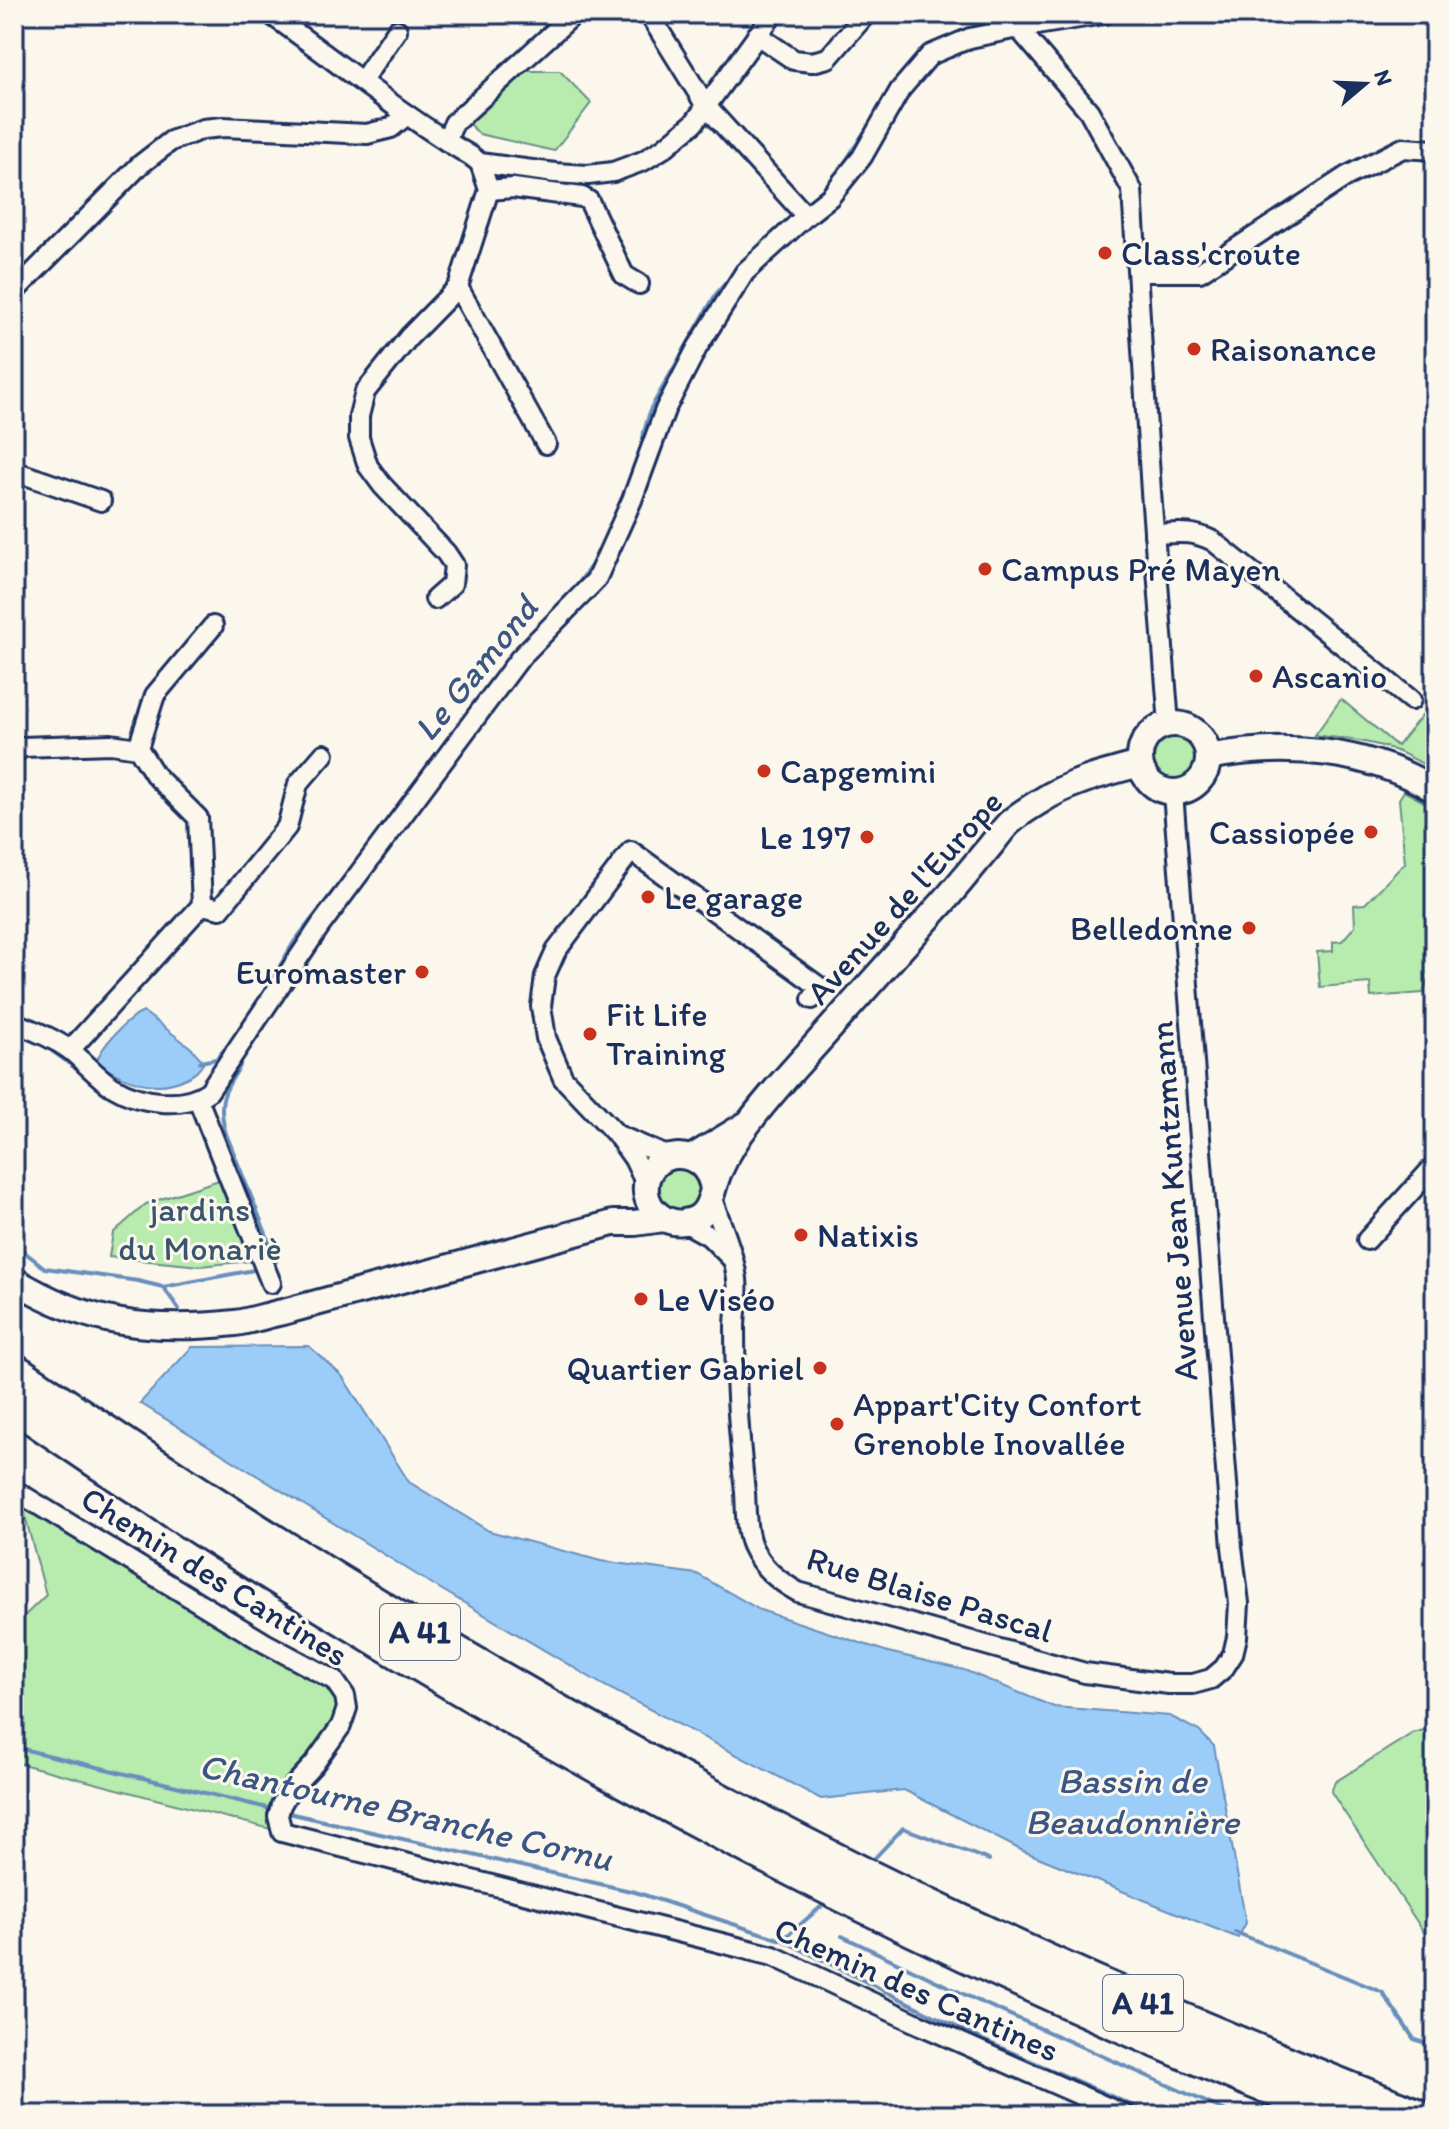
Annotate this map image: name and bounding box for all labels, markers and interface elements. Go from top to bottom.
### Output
north arrow [1325,44,1405,124]
text: N [1368,66,1399,89]
place label: Class'croute [1121,233,1301,274]
marker: Class'croute [1096,244,1114,262]
place label: Raisonance [1210,329,1377,370]
marker: Raisonance [1185,340,1203,358]
place label: Campus Pré Mayen [1001,549,1281,590]
marker: Campus Pré Mayen [976,560,994,578]
water label: Le Gamond [404,585,549,749]
place label: Ascanio [1272,656,1387,697]
marker: Ascanio [1247,667,1265,685]
place label: Capgemini [780,751,936,792]
marker: Capgemini [755,762,773,780]
street label: Avenue de l'Europe [797,782,1011,1013]
place label: Cassiopée [1209,812,1355,853]
place label: Le 197 [760,817,851,858]
marker: Cassiopée [1362,823,1380,841]
marker: Le 197 [858,828,876,846]
place label: Le garage [664,877,803,918]
marker: Le garage [639,888,657,906]
place label: Belledonne [1070,908,1233,949]
marker: Belledonne [1240,919,1258,937]
place label: Euromaster [236,952,406,993]
marker: Euromaster [413,963,431,981]
place label: Fit Life Training [606,994,727,1074]
street label: Avenue Jean Kuntzmann [1140,1020,1207,1382]
marker: Fit Life Training [581,1025,599,1043]
park label: jardins du Monariè [118,1189,282,1269]
place label: Natixis [817,1215,919,1256]
marker: Natixis [792,1226,810,1244]
place label: Le Viséo [657,1279,775,1320]
marker: Le Viséo [632,1290,650,1308]
place label: Quartier Gabriel [566,1348,804,1389]
marker: Quartier Gabriel [811,1359,829,1377]
place label: Appart'City Confort Grenoble Inovallée [853,1384,1142,1464]
marker: Appart'City Confort Grenoble Inovallée [828,1415,846,1433]
street label: Chemin des Cantines [73,1478,356,1675]
street label: Rue Blaise Pascal [802,1538,1058,1651]
road number: A 41 [380,1604,460,1660]
water label: Chantourne Branche Cornu [195,1743,617,1880]
water label: Bassin de Beaudonnière [1025,1759,1241,1843]
street label: Chemin des Cantines [768,1908,1066,2071]
road number: A 41 [1103,1975,1183,2031]

